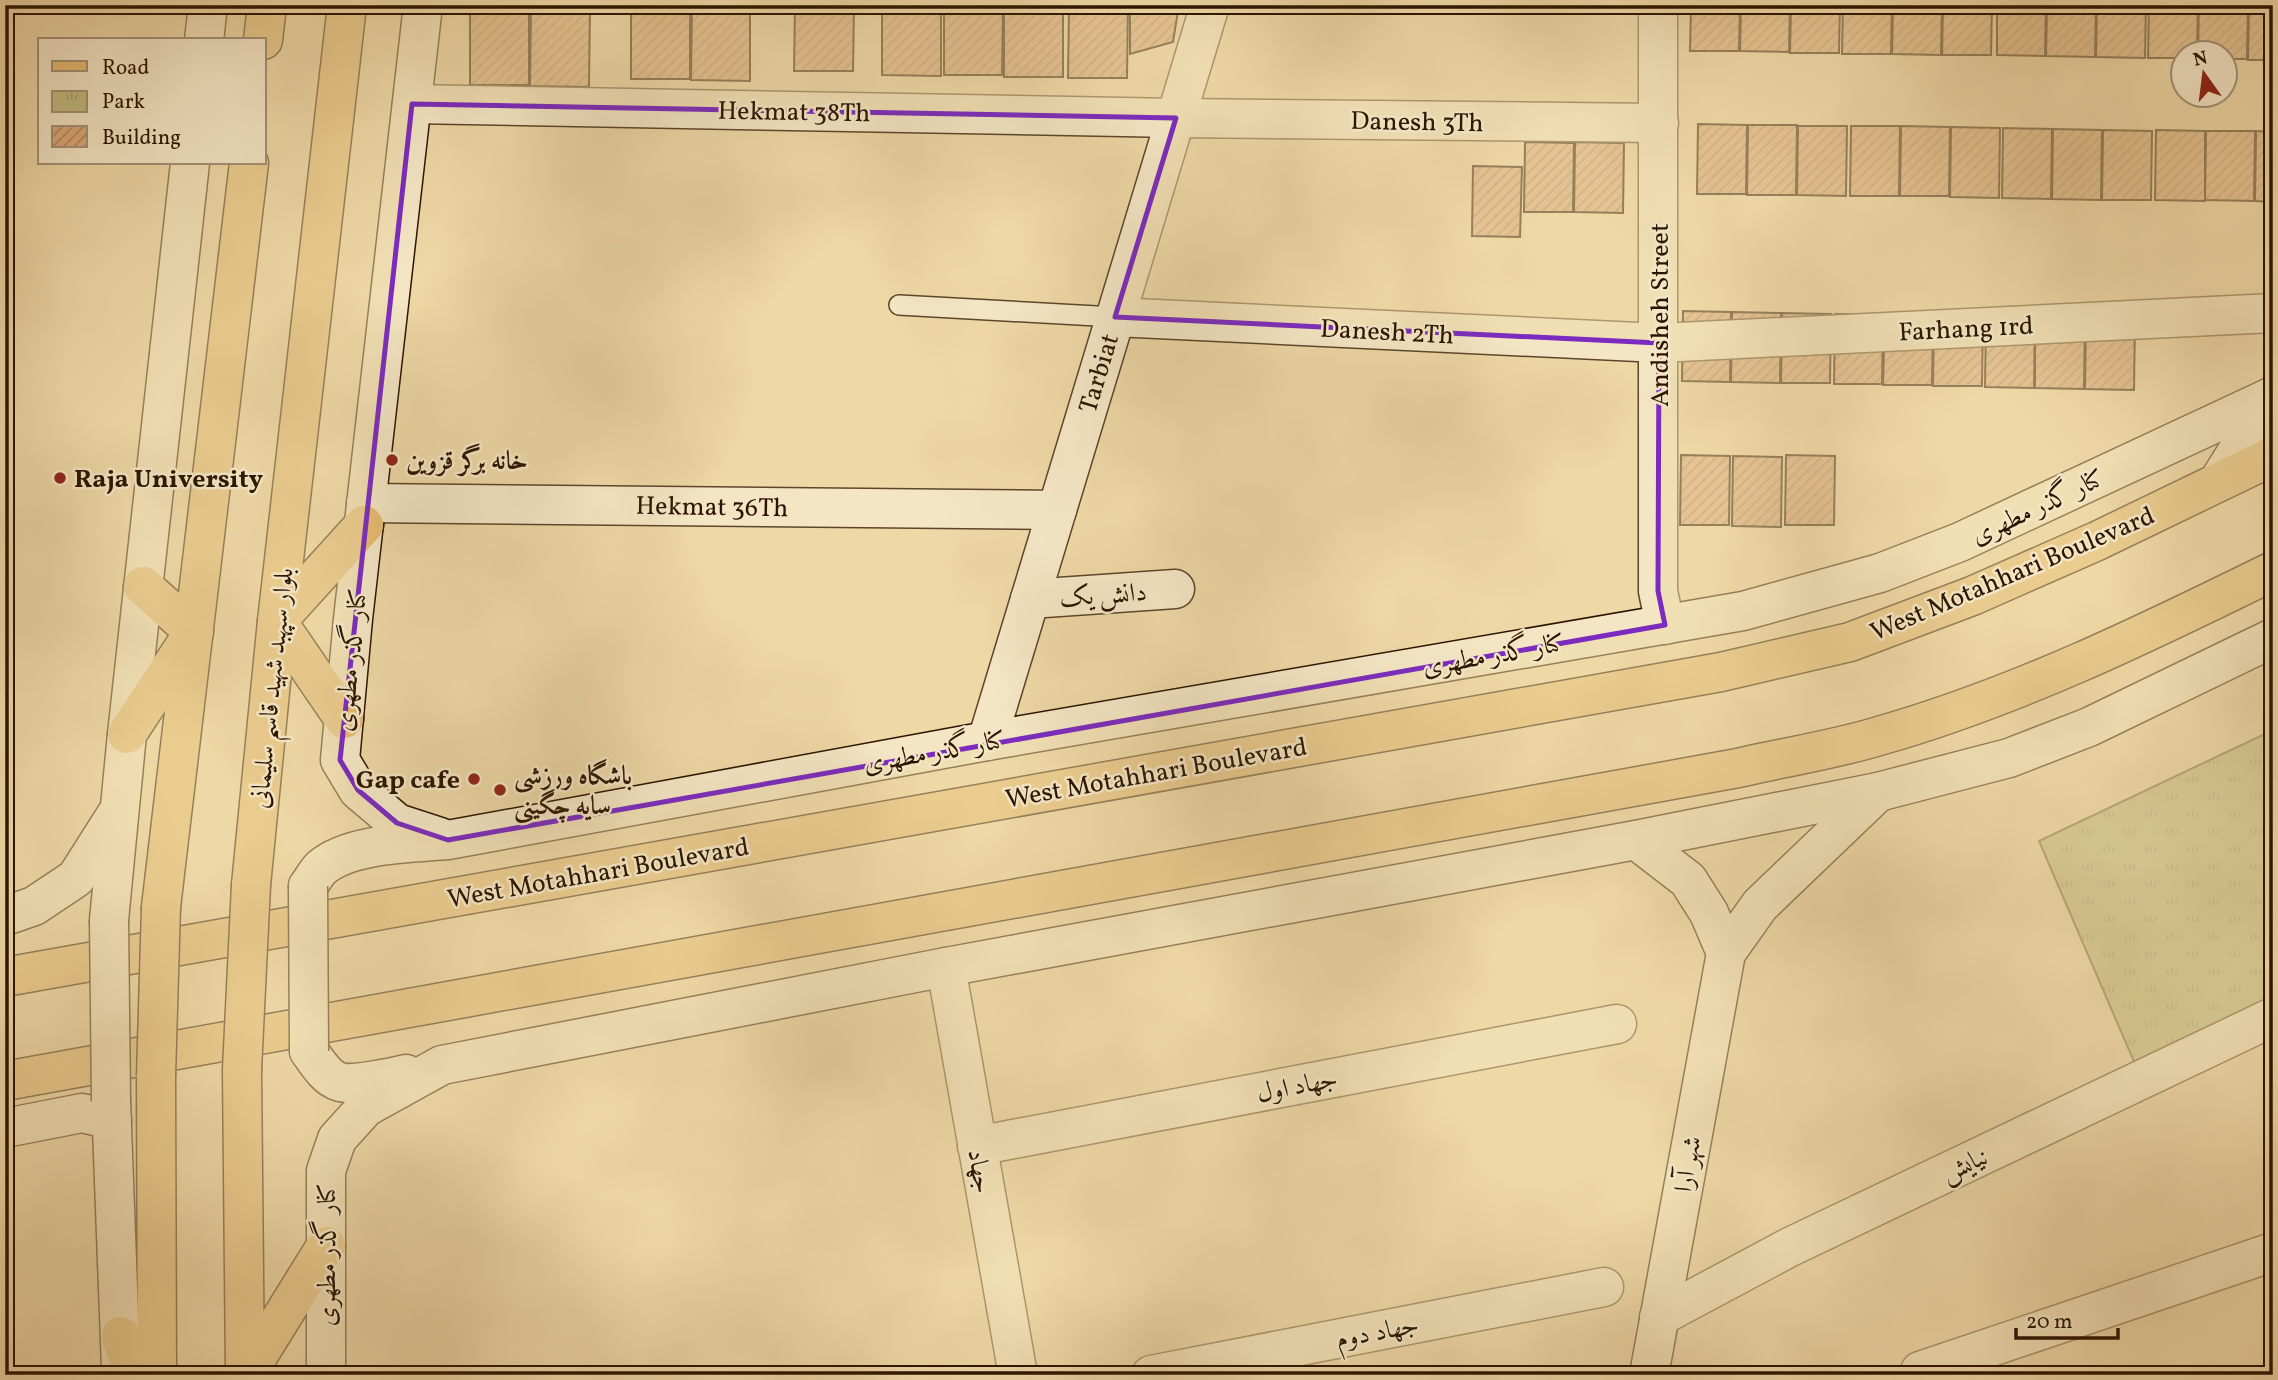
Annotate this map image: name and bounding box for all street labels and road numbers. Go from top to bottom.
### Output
street label: Hekmat 38Th [717,94,871,132]
street label: Danesh 3Th [1350,104,1484,142]
street label: Andisheh Street [1643,223,1679,407]
street label: Farhang 1rd [1898,308,2035,352]
street label: Danesh 2Th [1319,312,1455,354]
street label: Tarbiat [1071,329,1129,418]
street label: کنار گذر مطهری [1964,459,2110,554]
street label: Hekmat 36Th [635,489,789,527]
street label: West Motahhari Boulevard [1865,498,2161,651]
street label: بلوار سپهبد شهید قاسم سلیمانی [242,566,310,811]
street label: دانش یک [1058,575,1148,617]
street label: کنار گذر مطهری [325,587,377,733]
street label: کنار گذر مطهری [1419,624,1567,686]
street label: کنار گذر مطهری [860,721,1008,783]
street label: West Motahhari Boulevard [1003,730,1310,818]
street label: West Motahhari Boulevard [445,830,752,918]
street label: جهاد اول [1254,1061,1341,1112]
street label: شهر آرا [1666,1133,1712,1195]
street label: نيايش [1935,1139,1994,1192]
street label: جهاد [957,1146,1001,1197]
street label: کنار گذر مطهری [308,1183,346,1327]
street label: جهاد دوم [1333,1307,1423,1362]

